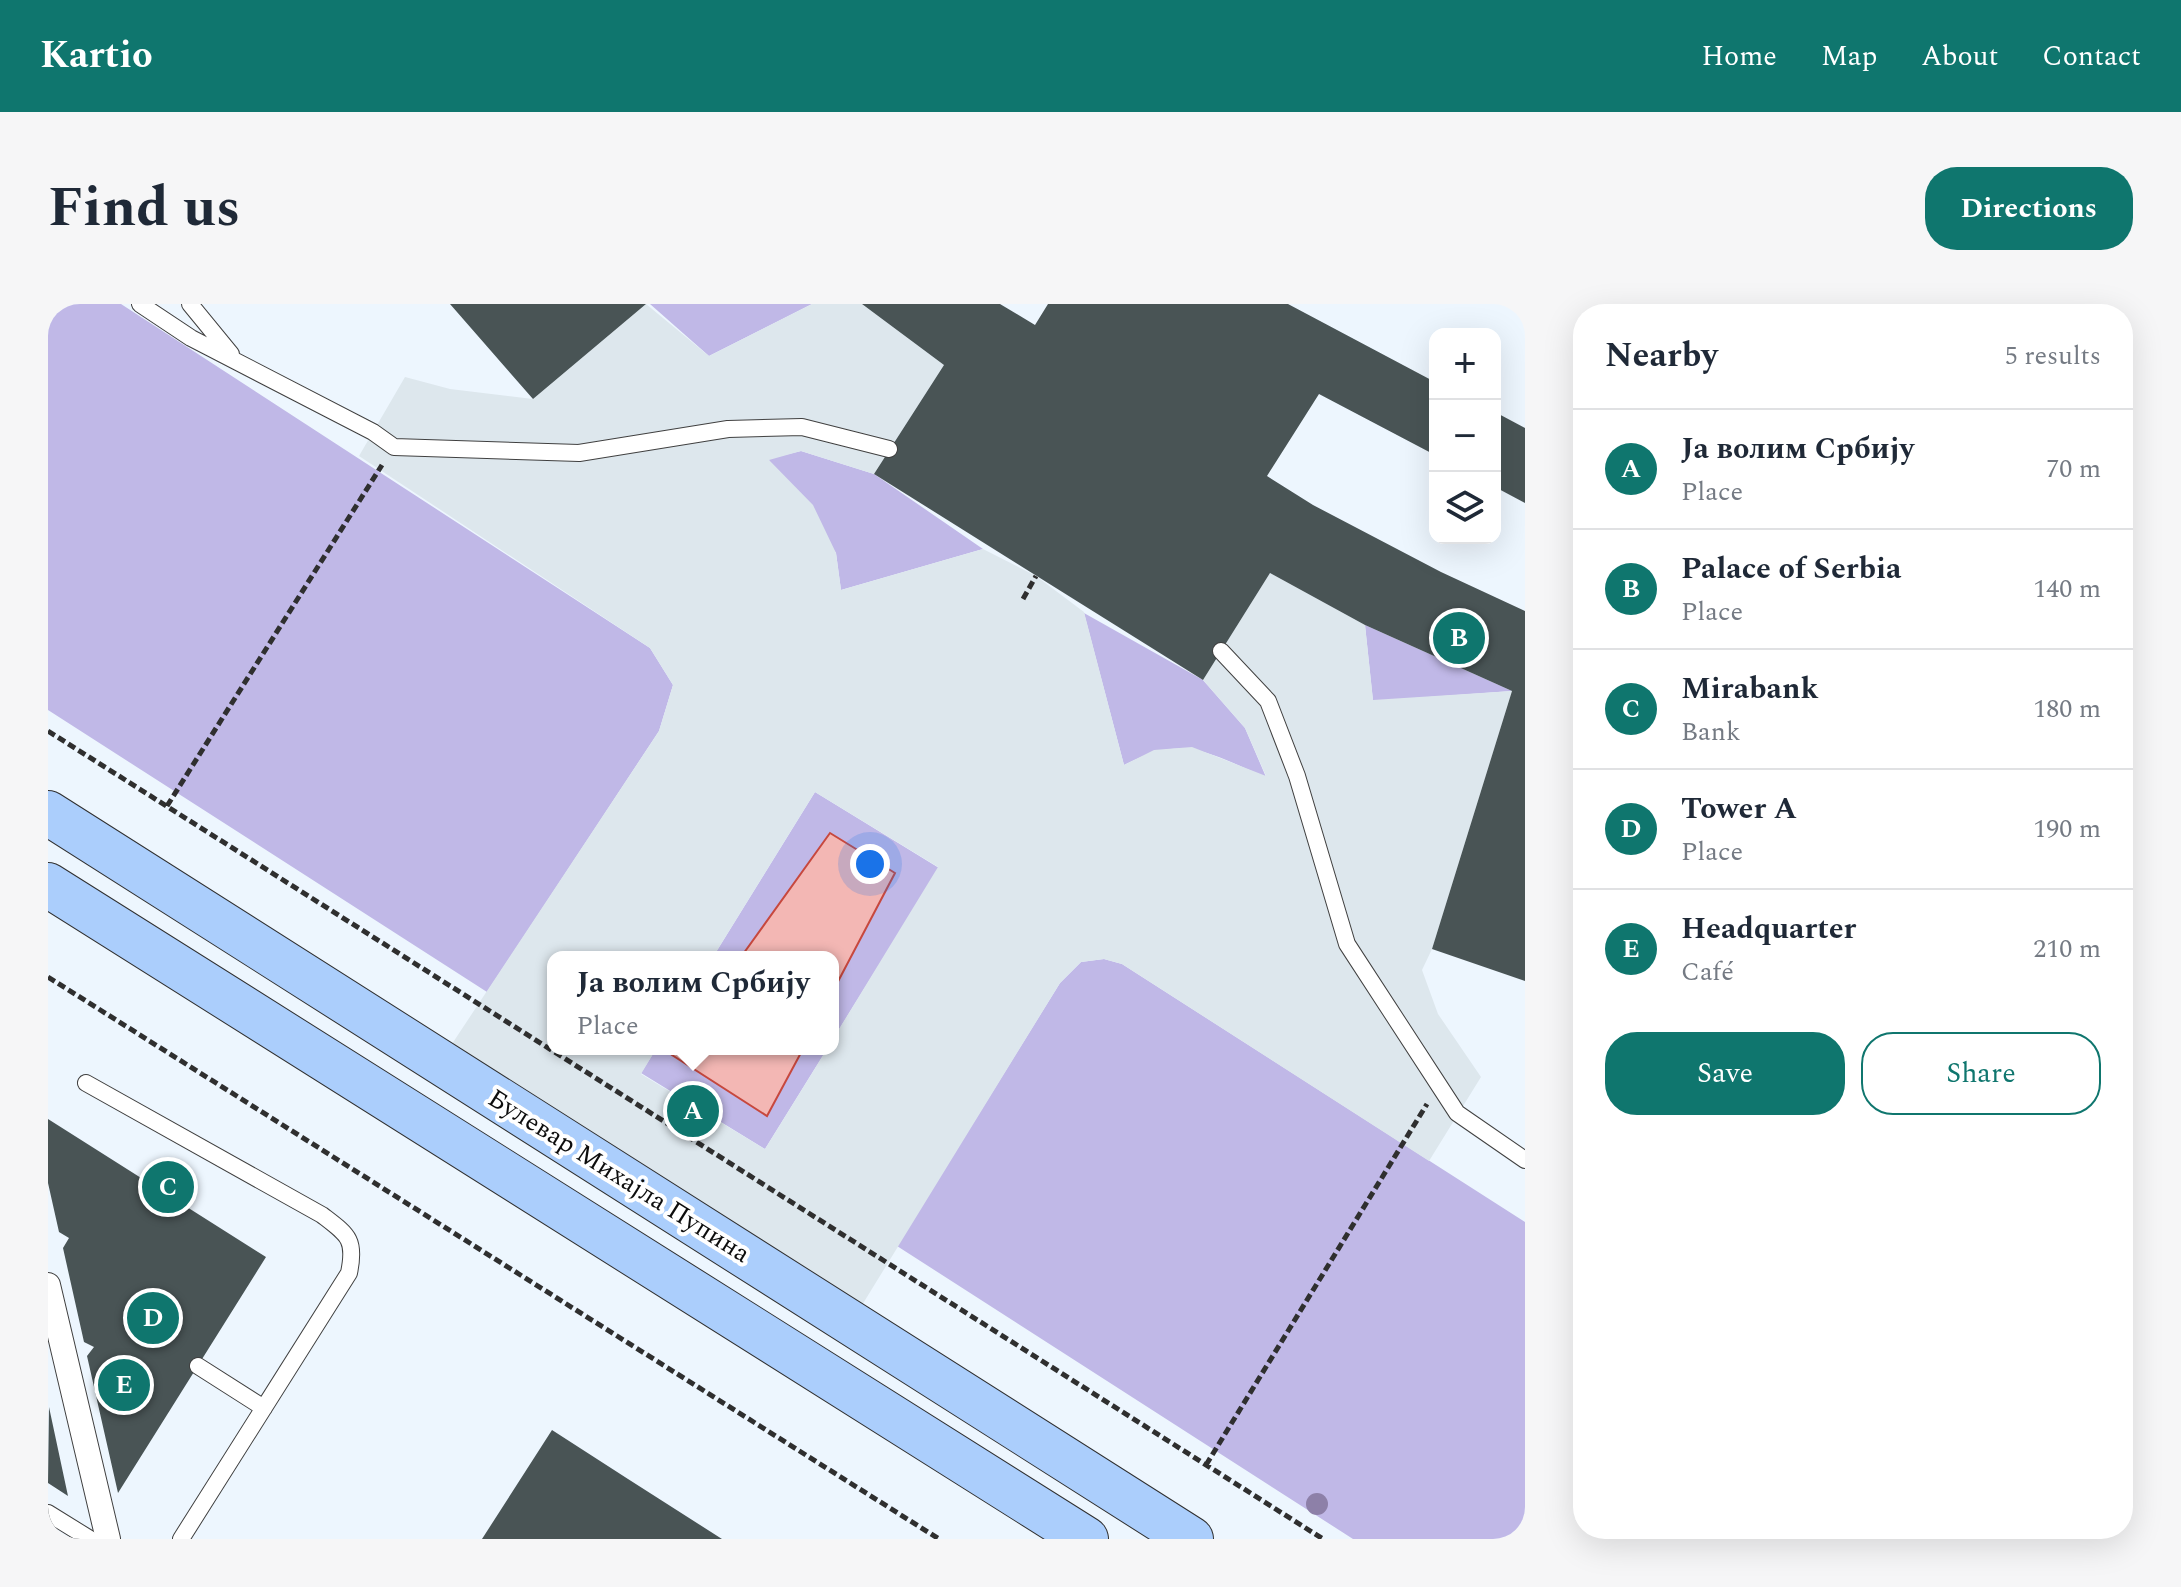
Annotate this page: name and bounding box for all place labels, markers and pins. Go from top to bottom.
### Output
pin: B [1433,608,1485,668]
pin: A [667,1081,719,1141]
pin: C [142,1157,194,1217]
pin: D [127,1288,179,1348]
pin: E [98,1355,150,1415]

